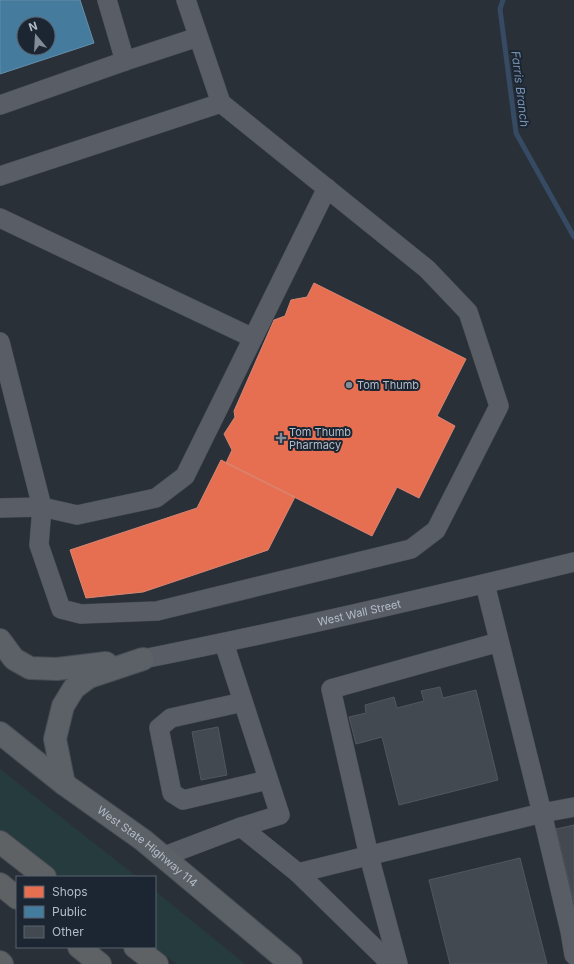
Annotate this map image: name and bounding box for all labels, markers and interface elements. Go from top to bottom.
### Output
north arrow [16,16,56,56]
text: N [27,19,39,34]
water label: Farris Branch [508,50,533,128]
place label: Tom Thumb [357,378,419,392]
marker: Tom Thumb [344,380,354,390]
place label: Tom Thumb Pharmacy [289,425,351,452]
marker: Tom Thumb Pharmacy [276,433,286,443]
street label: West Wall Street [316,596,403,629]
street label: West State Highway 114 [94,803,201,890]
legend [16,876,156,948]
text: Shops [52,884,88,899]
text: Public [52,904,87,919]
text: Other [52,924,84,939]

